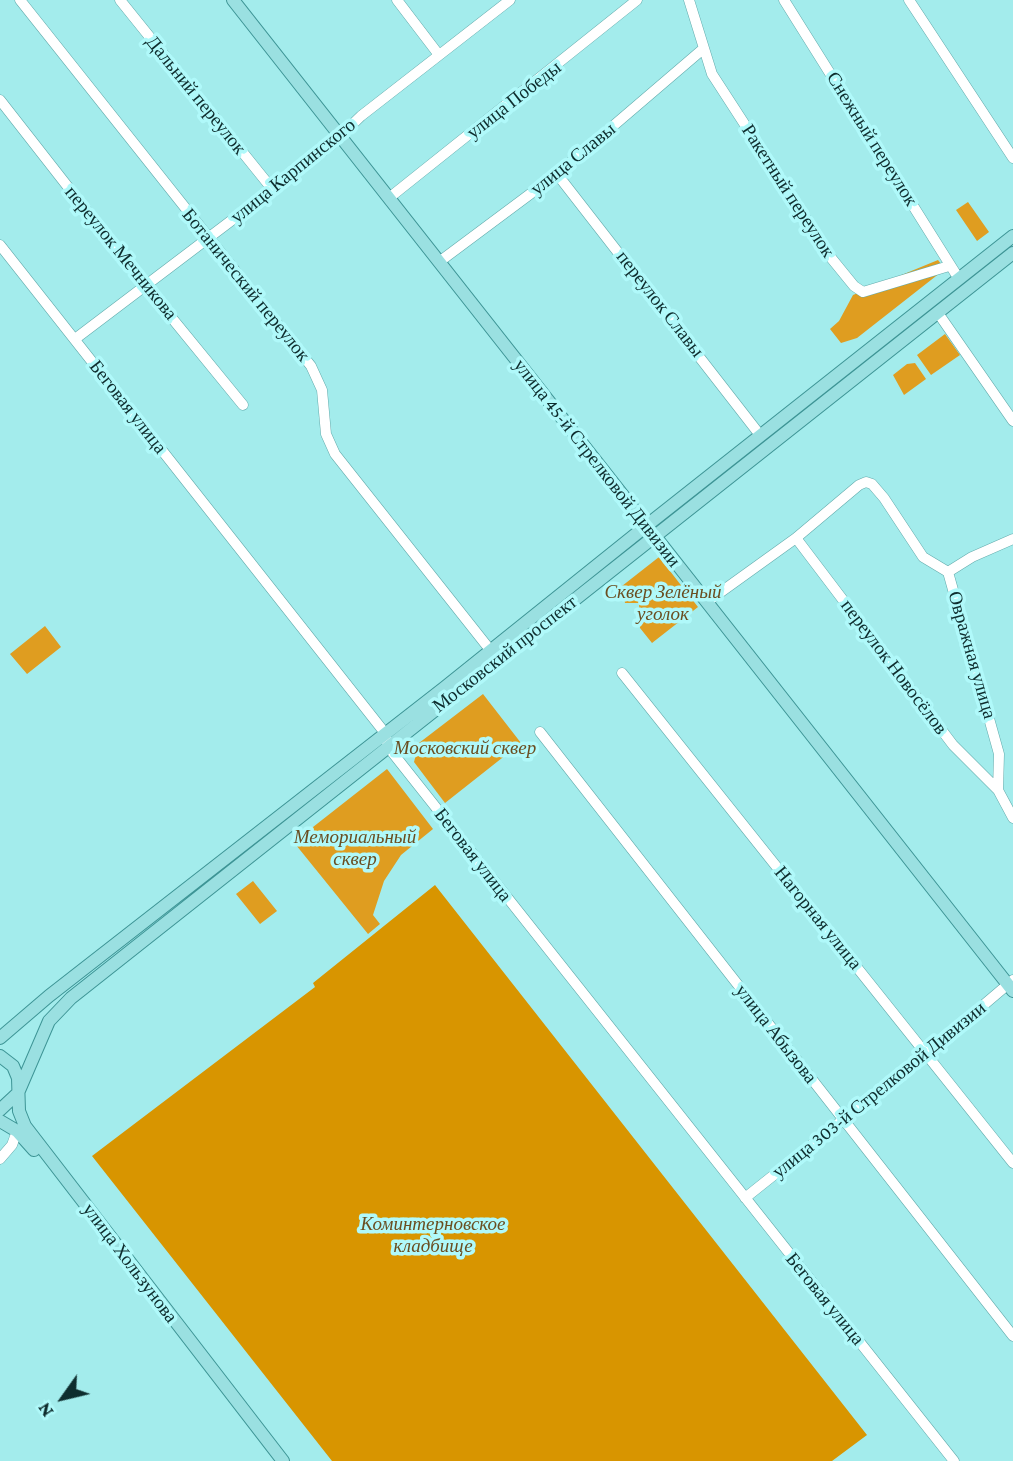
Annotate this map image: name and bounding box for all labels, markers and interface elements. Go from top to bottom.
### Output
street label: Дальний переулок [141,31,251,159]
street label: улица Победы [462,56,566,144]
street label: Снежный переулок [822,68,922,210]
street label: улица Карпинского [226,114,360,228]
street label: улица Славы [526,118,620,200]
street label: Ракетный переулок [736,120,840,262]
street label: переулок Мечникова [60,181,182,325]
street label: Ботанический переулок [177,204,315,366]
street label: переулок Славы [611,246,709,362]
street label: улица 45-й Стрелковой Дивизии [509,354,685,572]
street label: Беговая улица [84,356,172,458]
park label: Сквер Зелёный уголок [604,581,722,625]
street label: Овражная улица [943,589,1001,721]
street label: Московский проспект [428,591,582,717]
street label: переулок Новосёлов [836,595,952,739]
park label: Московский сквер [394,737,536,759]
street label: Беговая улица [429,804,517,906]
park label: Мемориальный сквер [294,826,416,870]
street label: Нагорная улица [769,862,867,974]
street label: улица Абызова [730,980,822,1088]
street label: улица 303-й Стрелковой Дивизии [768,997,990,1183]
street label: улица Хользунова [78,1199,182,1327]
park label: Коминтерновское кладбище [361,1213,505,1257]
street label: Беговая улица [781,1248,869,1350]
north arrow [28,1363,98,1433]
text: N [33,1399,58,1421]

